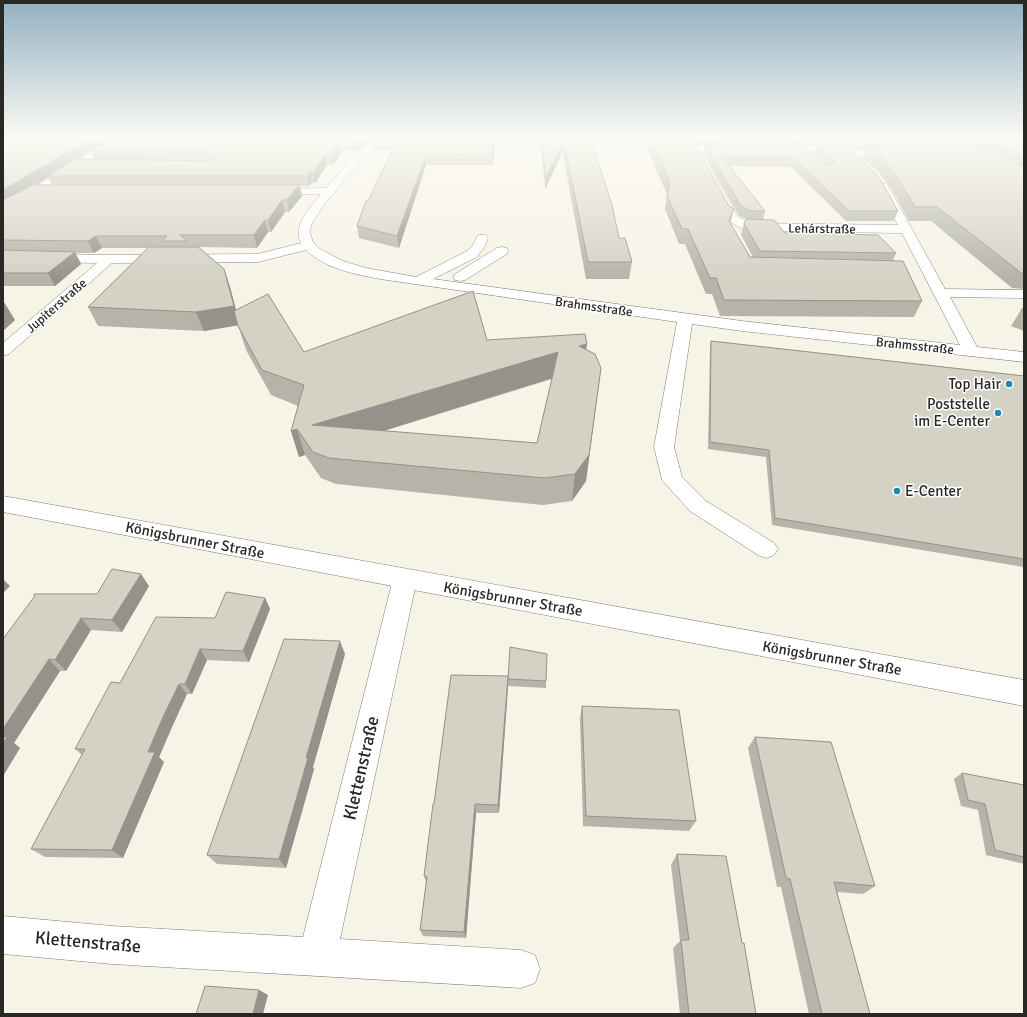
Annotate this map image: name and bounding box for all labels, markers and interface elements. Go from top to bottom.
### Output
street label: Lehárstraße [788,220,856,238]
street label: Jupiterstraße [23,275,90,336]
street label: Brahmsstraße [554,294,634,320]
street label: Brahmsstraße [875,334,955,358]
place label: Top Hair [948,375,1001,393]
marker: Top Hair [1004,379,1014,389]
place label: Poststelle im E-Center [914,395,990,430]
marker: Poststelle im E-Center [993,408,1003,418]
place label: E-Center [905,482,962,500]
marker: E-Center [892,486,902,496]
street label: Königsbrunner Straße [124,518,266,562]
street label: Königsbrunner Straße [442,578,584,620]
street label: Königsbrunner Straße [761,637,903,679]
street label: Klettenstraße [338,714,384,822]
street label: Klettenstraße [34,926,142,958]

